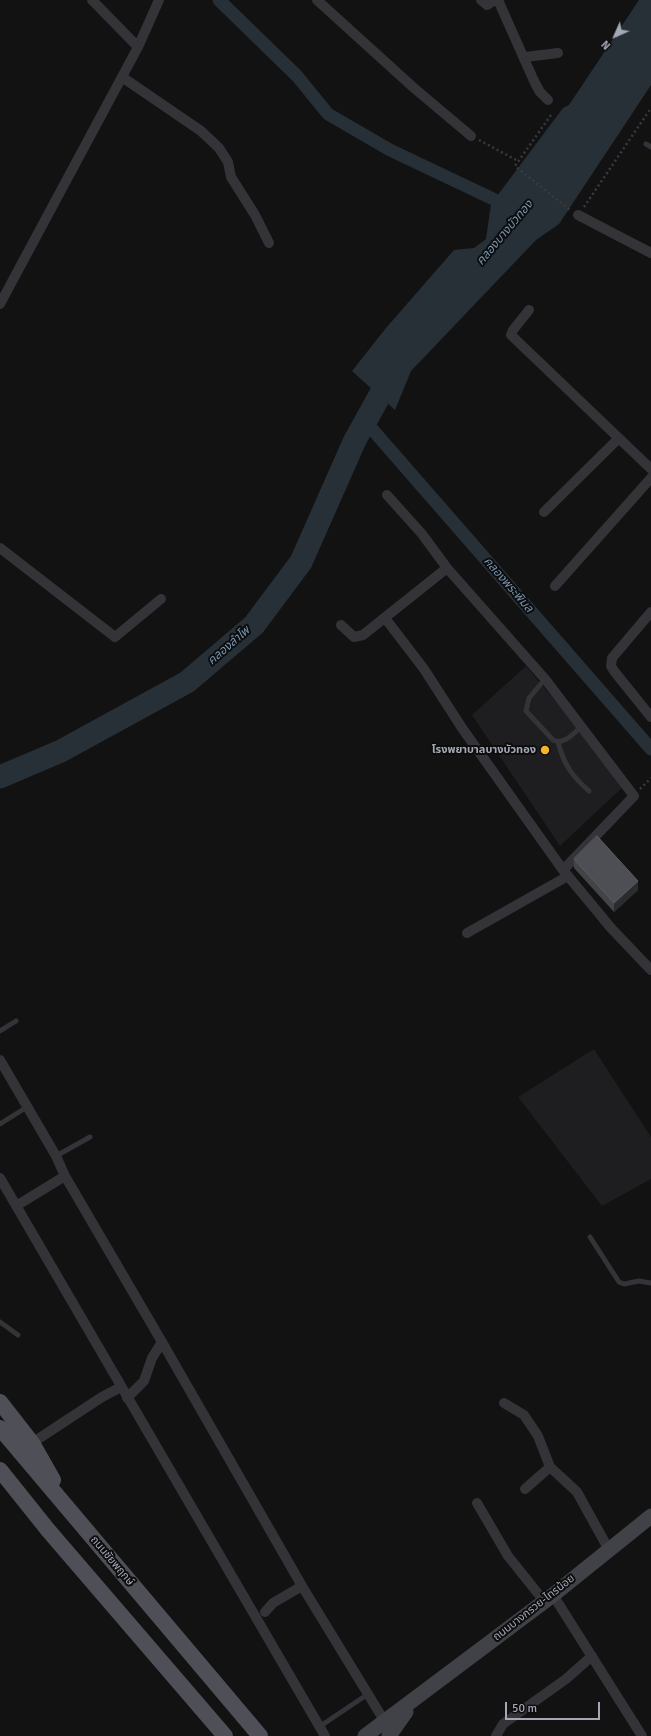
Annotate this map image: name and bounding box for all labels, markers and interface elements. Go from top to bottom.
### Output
north arrow [595,16,635,56]
text: N [599,38,613,52]
water label: คลองบางบัวทอง [474,198,536,268]
water label: คลองพระพิมล [480,554,536,616]
water label: คลองลำโพ [205,624,253,668]
place label: โรงพยาบาลบางบัวทอง [432,743,536,757]
marker: โรงพยาบาลบางบัวทอง [539,744,551,756]
street label: ถนนชัยพฤกษ์ [87,1534,137,1588]
street label: ถนนบางกรวย-ไทรน้อย [491,1572,577,1644]
scale bar [507,1694,602,1720]
text: 50 m [512,1701,537,1716]

